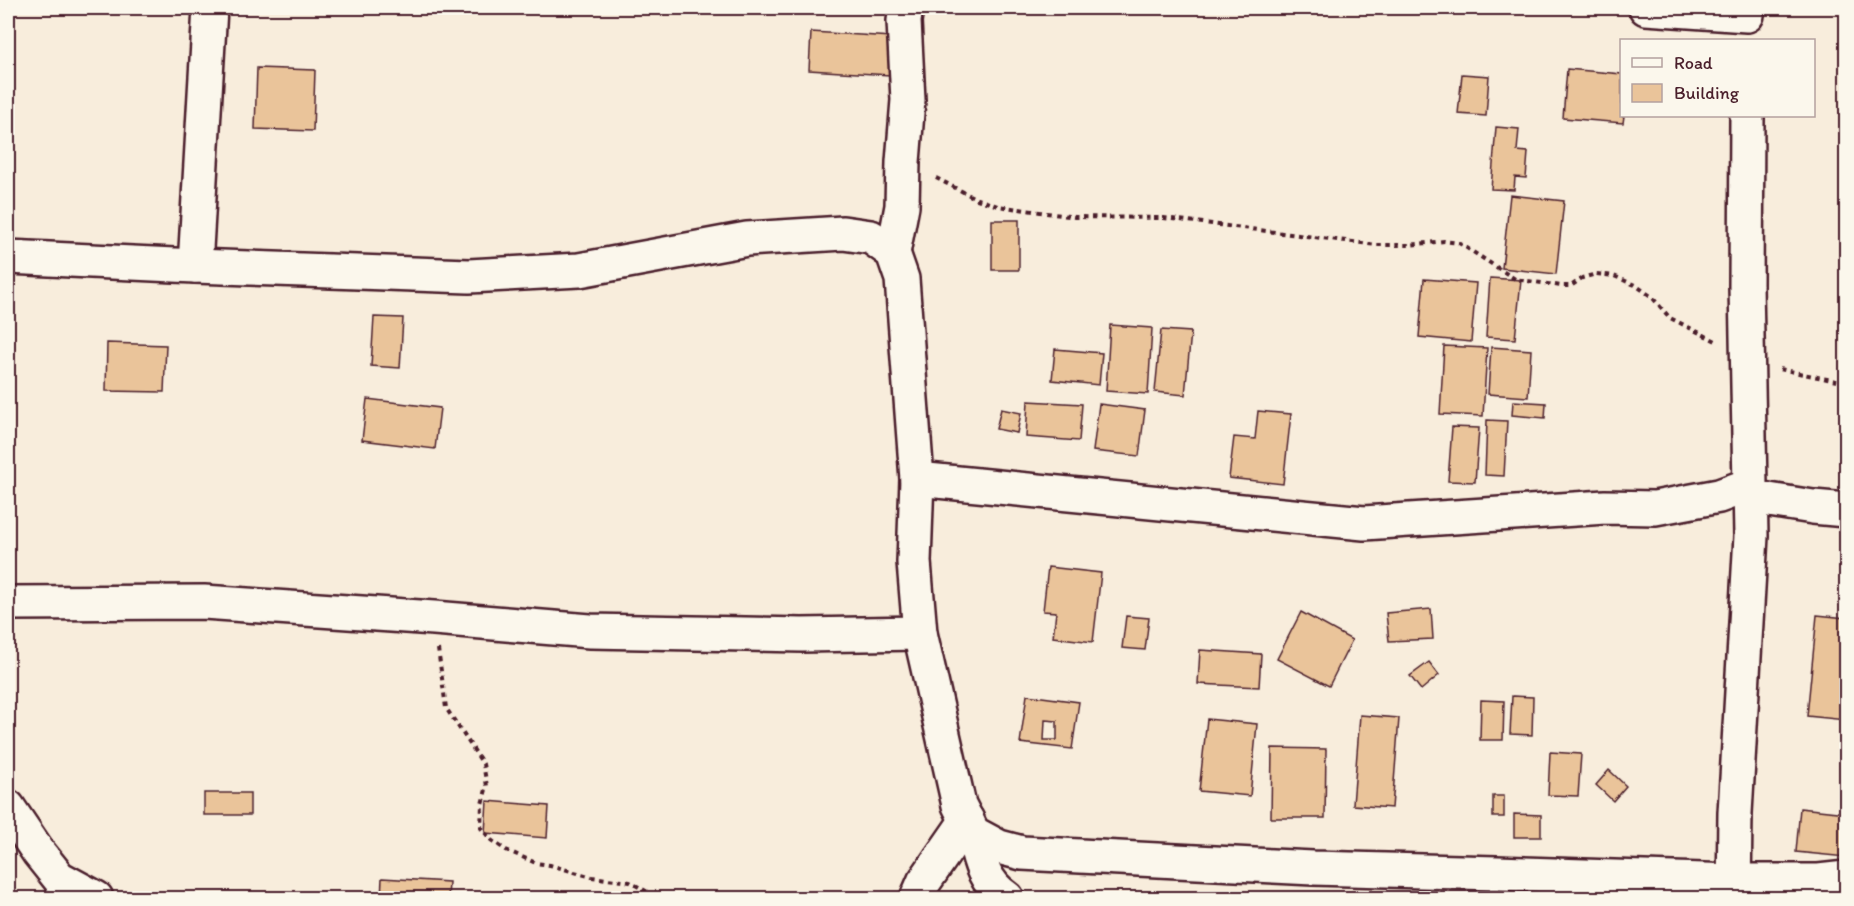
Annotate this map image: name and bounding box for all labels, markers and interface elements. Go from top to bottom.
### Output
legend [1620,39,1815,117]
text: Road [1674,52,1713,74]
text: Building [1674,82,1740,104]

